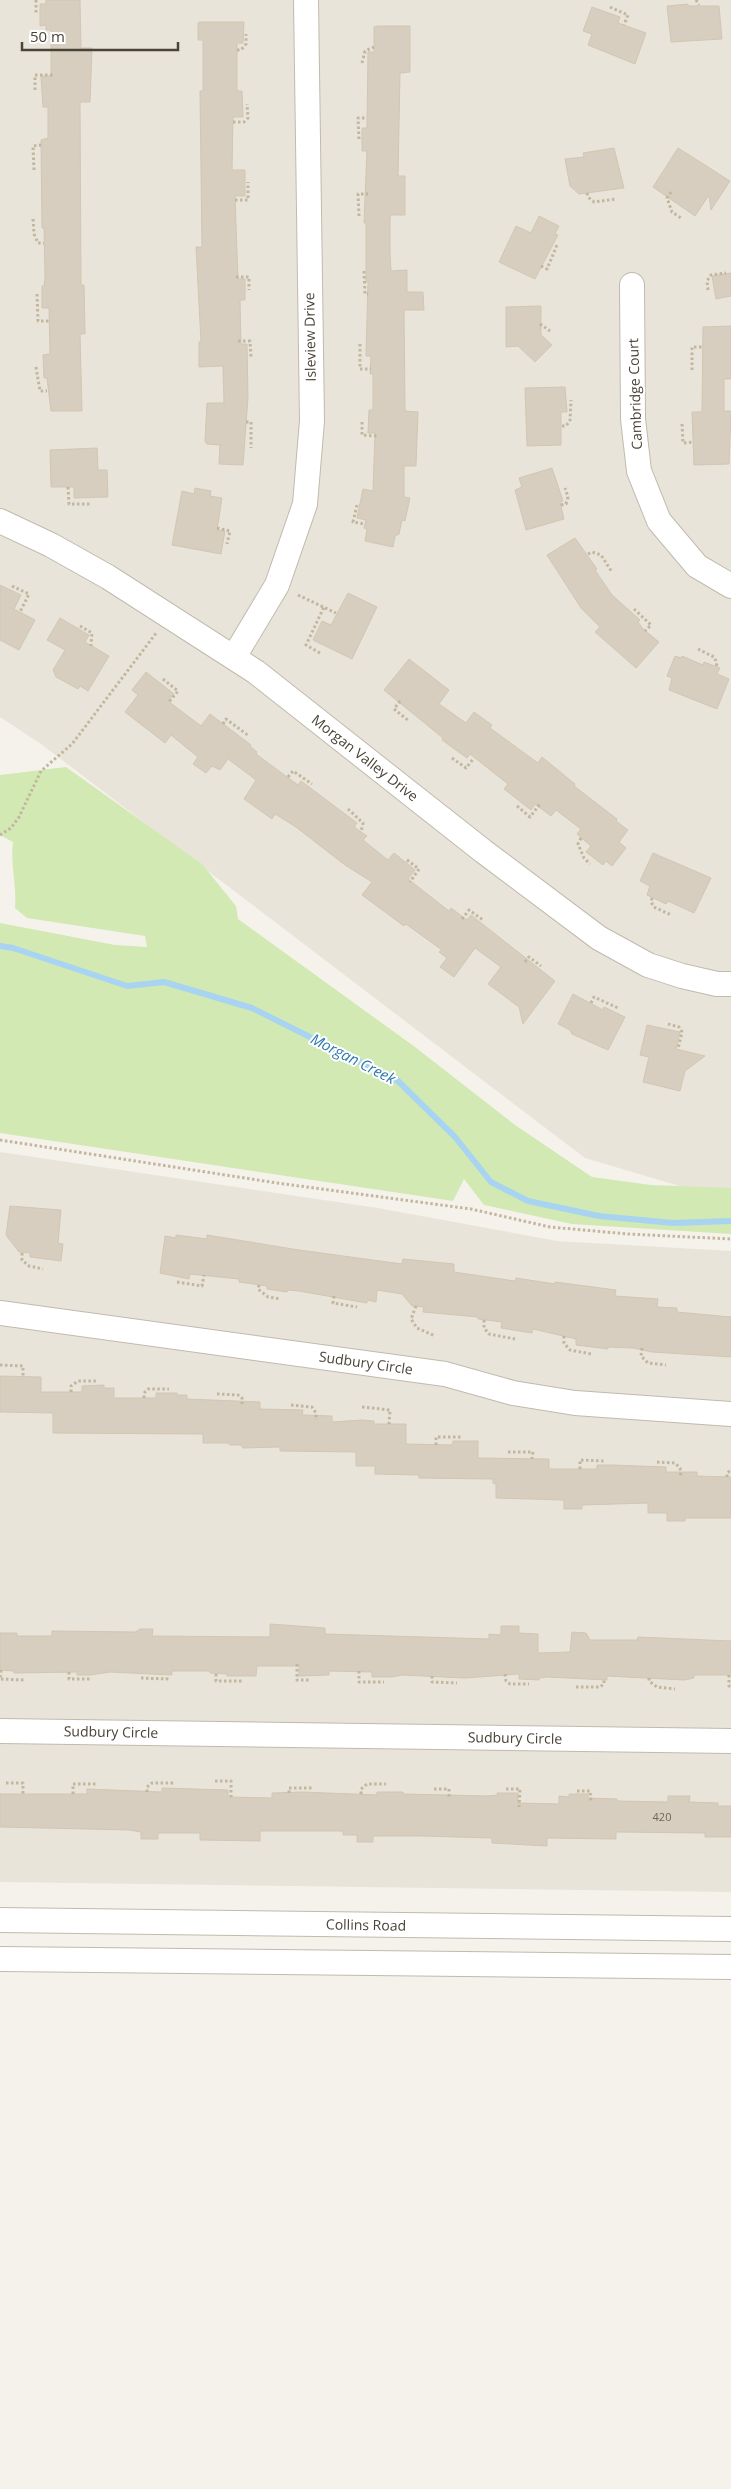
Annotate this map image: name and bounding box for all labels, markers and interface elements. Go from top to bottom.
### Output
scale bar [22,20,179,52]
text: 50 m [30,26,65,46]
street label: Isleview Drive [299,292,320,382]
street label: Cambridge Court [623,338,646,450]
street label: Morgan Valley Drive [308,710,423,805]
water label: Morgan Creek [308,1028,400,1088]
street label: Sudbury Circle [318,1347,414,1379]
street label: Sudbury Circle [64,1721,159,1742]
street label: Sudbury Circle [468,1727,563,1748]
house number: 420 [653,1809,671,1824]
street label: Collins Road [326,1914,406,1935]

